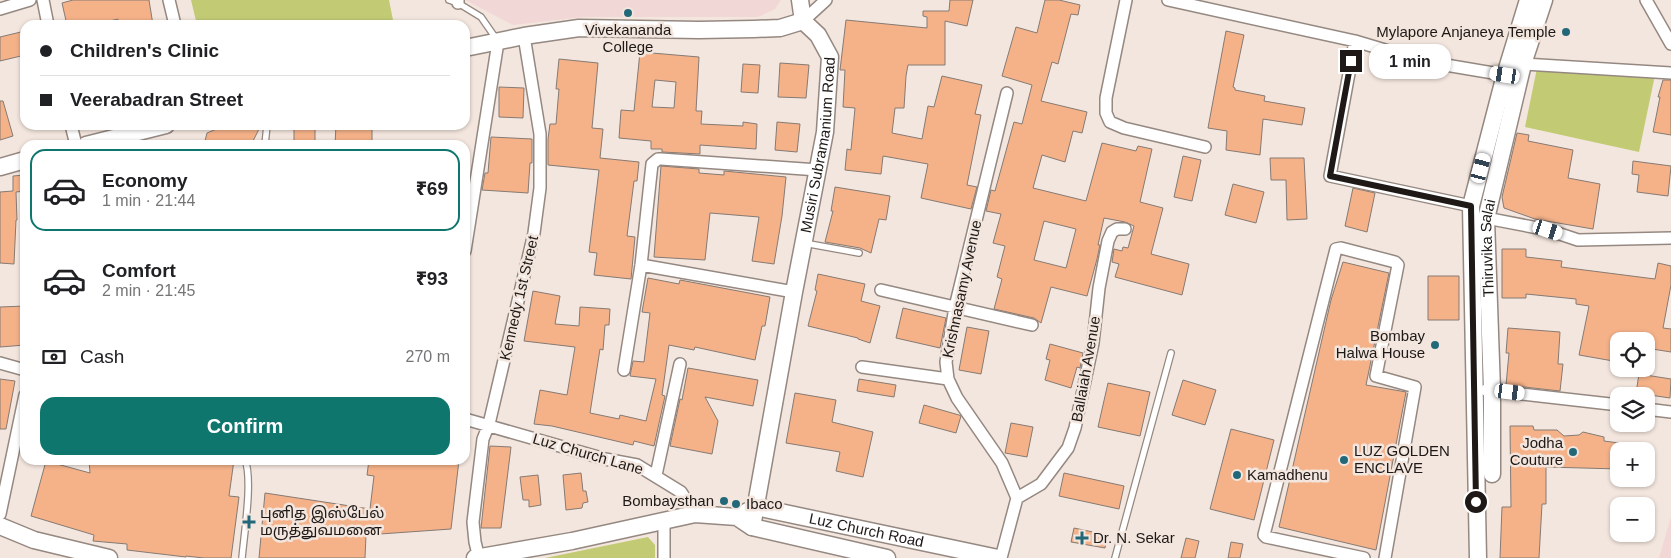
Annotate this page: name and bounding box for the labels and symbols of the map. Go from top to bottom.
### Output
marker: Vivekananda College [622,7,634,19]
place label: Vivekananda College [585,21,672,55]
place label: Mylapore Anjaneya Temple [1376,23,1556,40]
marker: Mylapore Anjaneya Temple [1560,26,1572,38]
callout: 1 min [1368,44,1451,78]
route end [1340,50,1362,72]
street label: Musiri Subramanium Road [797,56,838,234]
car [1489,65,1520,85]
car [1469,152,1492,184]
street label: Thiruvika Salai [1476,197,1498,298]
street label: Krishnasamy Avenue [939,218,984,359]
car [1531,218,1564,242]
street label: Kennedy 1st Street [496,233,541,362]
street label: Ballaiah Avenue [1068,315,1103,423]
place label: Bombay Halwa House [1336,327,1425,361]
marker: Bombay Halwa House [1429,339,1441,351]
car [1494,383,1525,401]
street label: Luz Church Lane [531,430,645,477]
place label: Jodha Couture [1510,434,1564,468]
place label: LUZ GOLDEN ENCLAVE [1354,442,1450,476]
marker: Jodha Couture [1567,446,1579,458]
marker: LUZ GOLDEN ENCLAVE [1338,454,1350,466]
place label: Kamadhenu [1247,466,1328,483]
marker: Kamadhenu [1231,469,1243,481]
route start [1465,491,1487,513]
place label: Bombaysthan [622,492,714,509]
marker: Bombaysthan [718,495,730,507]
place label: Ibaco [746,495,783,512]
marker: Ibaco [730,498,742,510]
place label: புனித இஸ்பேல் மருத்துவமனை [260,504,384,541]
street label: Luz Church Road [808,509,925,550]
marker: புனித இஸ்பேல் மருத்துவமனை [242,515,256,529]
place label: Dr. N. Sekar [1093,529,1175,546]
marker: Dr. N. Sekar [1075,531,1089,545]

